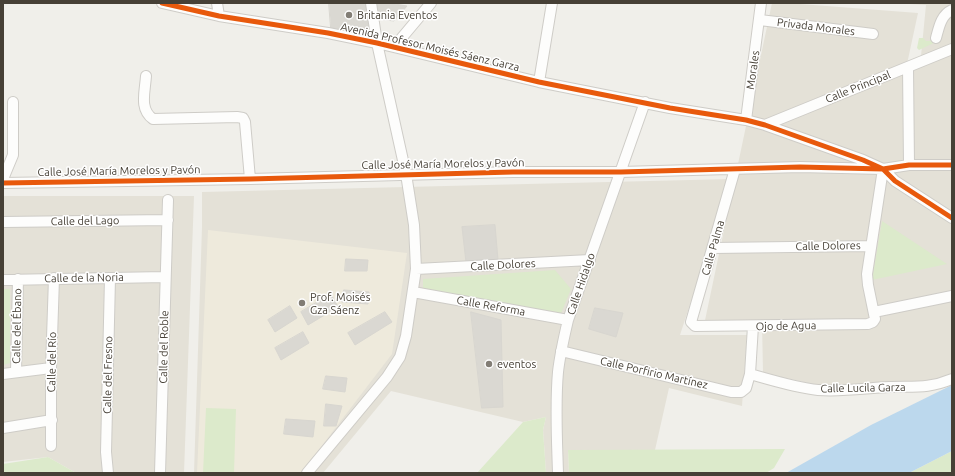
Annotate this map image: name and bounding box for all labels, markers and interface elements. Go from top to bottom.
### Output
place label: Britania Eventos [357,8,437,22]
marker: Britania Eventos [344,10,354,20]
street label: Privada Morales [776,16,856,38]
street label: Avenida Profesor Moisés Sáenz Garza [339,20,521,74]
street label: Morales [744,50,762,90]
street label: Calle Principal [823,68,893,106]
street label: Calle José María Morelos y Pavón [361,156,525,172]
street label: Calle José María Morelos y Pavón [37,163,201,179]
street label: Calle del Lago [51,214,119,228]
street label: Calle Palma [699,219,727,277]
street label: Calle Dolores [795,239,861,253]
street label: Calle Hidalgo [564,251,598,317]
street label: Calle Dolores [470,257,536,273]
street label: Calle de la Noria [44,271,124,285]
street label: Calle del Ébano [10,288,24,364]
place label: Prof. Moisés Gza Sáenz [310,290,370,316]
street label: Calle Reforma [456,293,526,319]
marker: Prof. Moisés Gza Sáenz [297,298,307,308]
street label: Calle del Roble [157,310,171,384]
street label: Ojo de Agua [756,319,816,333]
street label: Calle del Río [45,332,59,392]
street label: Calle del Fresno [101,336,115,414]
street label: Calle Porfirio Martínez [599,354,709,392]
place label: eventos [497,357,536,371]
marker: eventos [484,359,494,369]
street label: Calle Lucila Garza [820,381,906,395]

